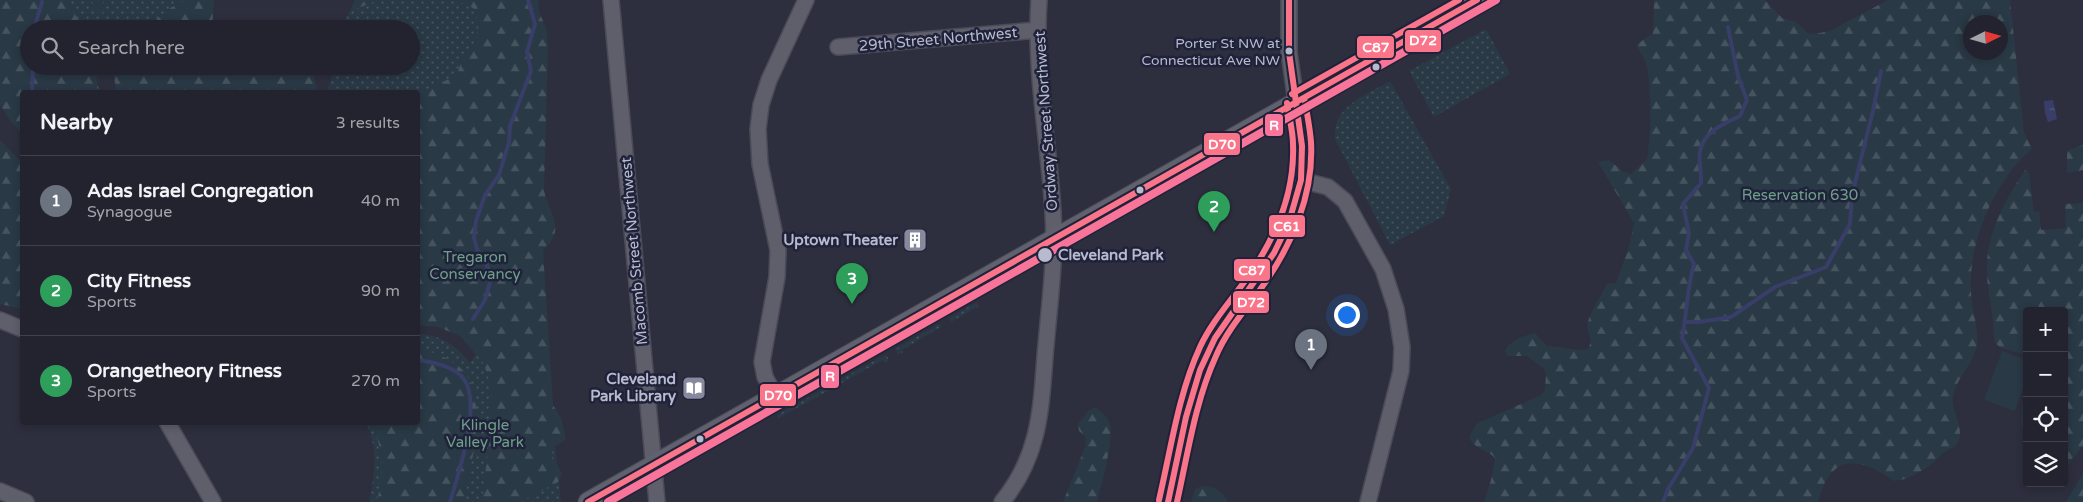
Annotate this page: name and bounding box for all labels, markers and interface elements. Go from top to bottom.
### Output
north arrow [1963,15,2008,60]
search box [20,20,420,75]
street label: 29th Street Northwest [858,23,1018,55]
line badge: D72 [1404,29,1442,53]
street label: Ordway Street Northwest [1031,30,1061,212]
text: D72 [1409,32,1437,49]
icon: search [38,34,66,62]
place label: Porter St NW at Connecticut Ave NW [1142,35,1281,69]
line badge: C87 [1356,35,1395,59]
text: Search here [78,37,185,59]
text: C87 [1362,39,1390,56]
marker: Porter St NW at Connecticut Ave NW [1284,46,1294,56]
unlabelled marker [1371,62,1381,72]
text: Nearby [40,110,113,135]
text: 3 results [336,113,400,133]
line badge: R [1264,113,1284,137]
text: R [1269,117,1279,134]
line badge: D70 [1203,132,1241,156]
text: D70 [1208,136,1236,153]
street label: Macomb Street Northwest [617,156,651,346]
text: Adas Israel Congregation [87,180,314,202]
unlabelled marker [1135,185,1145,195]
park label: Reservation 630 [1742,186,1858,204]
text: 1 [51,191,61,211]
text: 40 m [361,191,400,211]
pin: 2 [1198,191,1230,232]
text: Synagogue [87,202,172,222]
line badge: C61 [1268,214,1306,238]
text: C61 [1273,218,1301,235]
building icon: Uptown Theater [902,227,928,253]
place label: Uptown Theater [783,231,898,250]
marker: Cleveland Park [1036,246,1054,264]
place label: Cleveland Park [1058,246,1164,264]
park label: Tregaron Conservancy [429,248,521,283]
line badge: C87 [1233,258,1271,282]
text: C87 [1238,262,1266,279]
pin: 3 [836,263,868,304]
text: City Fitness [87,270,191,292]
text: 2 [51,281,61,301]
text: 90 m [361,281,400,301]
line badge: D72 [1232,290,1270,314]
text: Sports [87,292,136,312]
text: D72 [1237,294,1265,311]
your location [1334,302,1360,328]
map controls [2023,307,2068,487]
button: + [2023,307,2068,352]
pin: 1 [1295,329,1327,370]
button: − [2023,352,2068,397]
text: Orangetheory Fitness [87,360,282,382]
line badge: R [820,364,840,389]
text: R [825,368,835,385]
place label: Cleveland Park Library [590,370,676,406]
text: 3 [51,371,61,391]
text: 270 m [351,371,400,391]
library icon: Cleveland Park Library [681,375,707,401]
text: Sports [87,382,136,402]
line badge: D70 [759,383,797,407]
text: D70 [764,387,792,404]
button: locate [2023,397,2068,442]
park label: Klingle Valley Park [446,416,524,451]
unlabelled marker [695,434,705,444]
button: layers [2023,442,2068,487]

